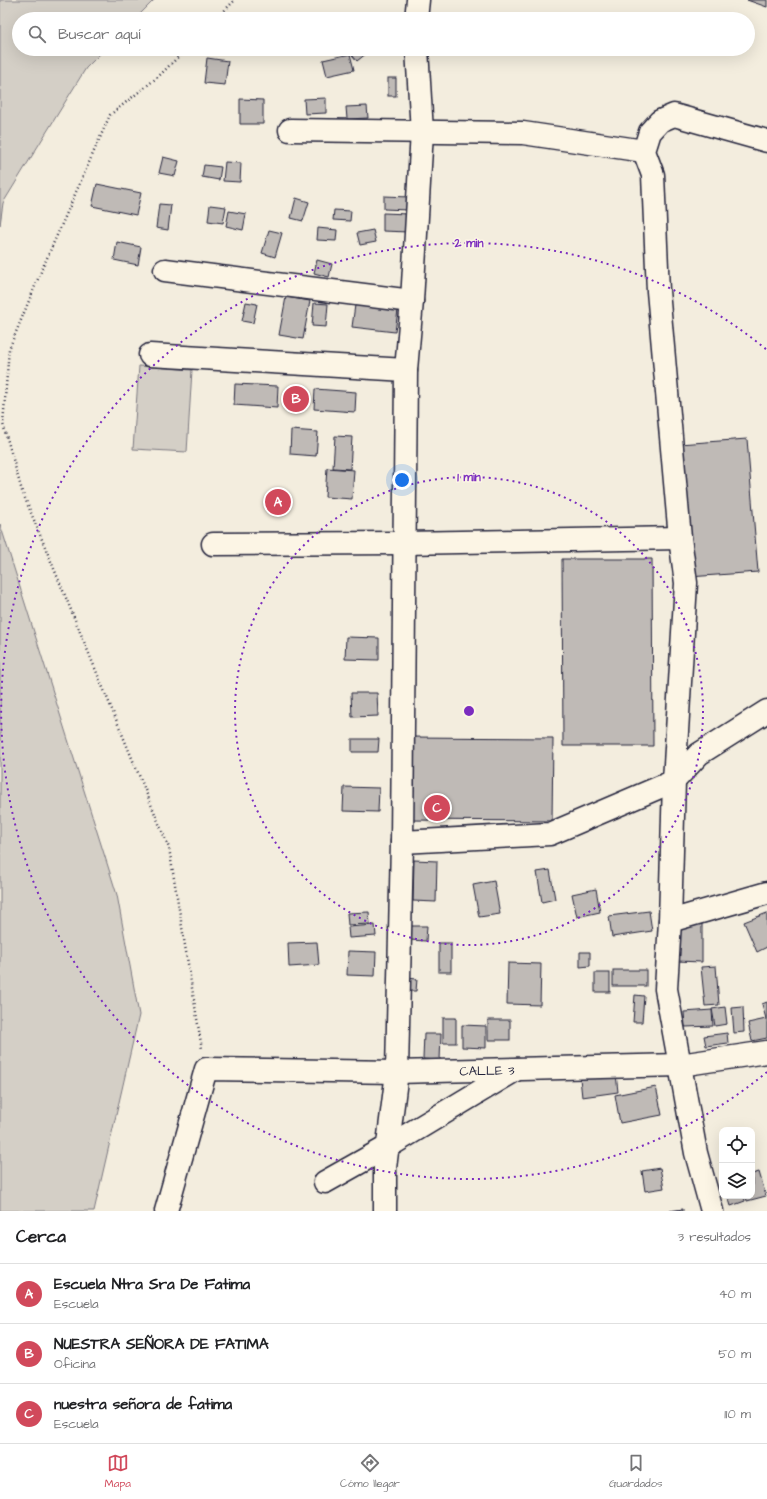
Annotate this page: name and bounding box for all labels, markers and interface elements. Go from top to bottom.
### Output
search box [12,12,755,56]
icon: search [26,23,48,45]
text: Buscar aquí [58,24,140,45]
text: 2 min [454,235,483,252]
pin: B [283,384,309,414]
text: 1 min [457,469,481,486]
your location [392,470,412,490]
pin: A [265,487,291,517]
centre of rings [462,704,476,718]
pin: C [424,793,450,823]
street label: CALLE 3 [459,1062,515,1080]
map controls [719,1127,755,1199]
button: locate [719,1127,755,1163]
button: layers [719,1163,755,1199]
text: Cerca [16,1225,66,1249]
text: 3 resultados [677,1228,751,1246]
text: Escuela Ntra Sra De Fatima [54,1274,250,1295]
text: A [25,1285,33,1303]
text: 40 m [719,1285,751,1303]
text: Escuela [54,1295,99,1313]
text: NUESTRA SEÑORA DE FATIMA [54,1334,269,1355]
text: B [24,1345,34,1363]
text: 50 m [718,1345,751,1363]
text: Oficina [54,1355,96,1373]
text: nuestra señora de fatima [54,1394,232,1415]
text: C [24,1405,34,1423]
text: 110 m [724,1405,751,1423]
text: Escuela [54,1415,99,1433]
tab: Mapa [105,1452,131,1491]
tab: Cómo llegar [340,1452,400,1491]
tab: Guardados [609,1452,662,1491]

